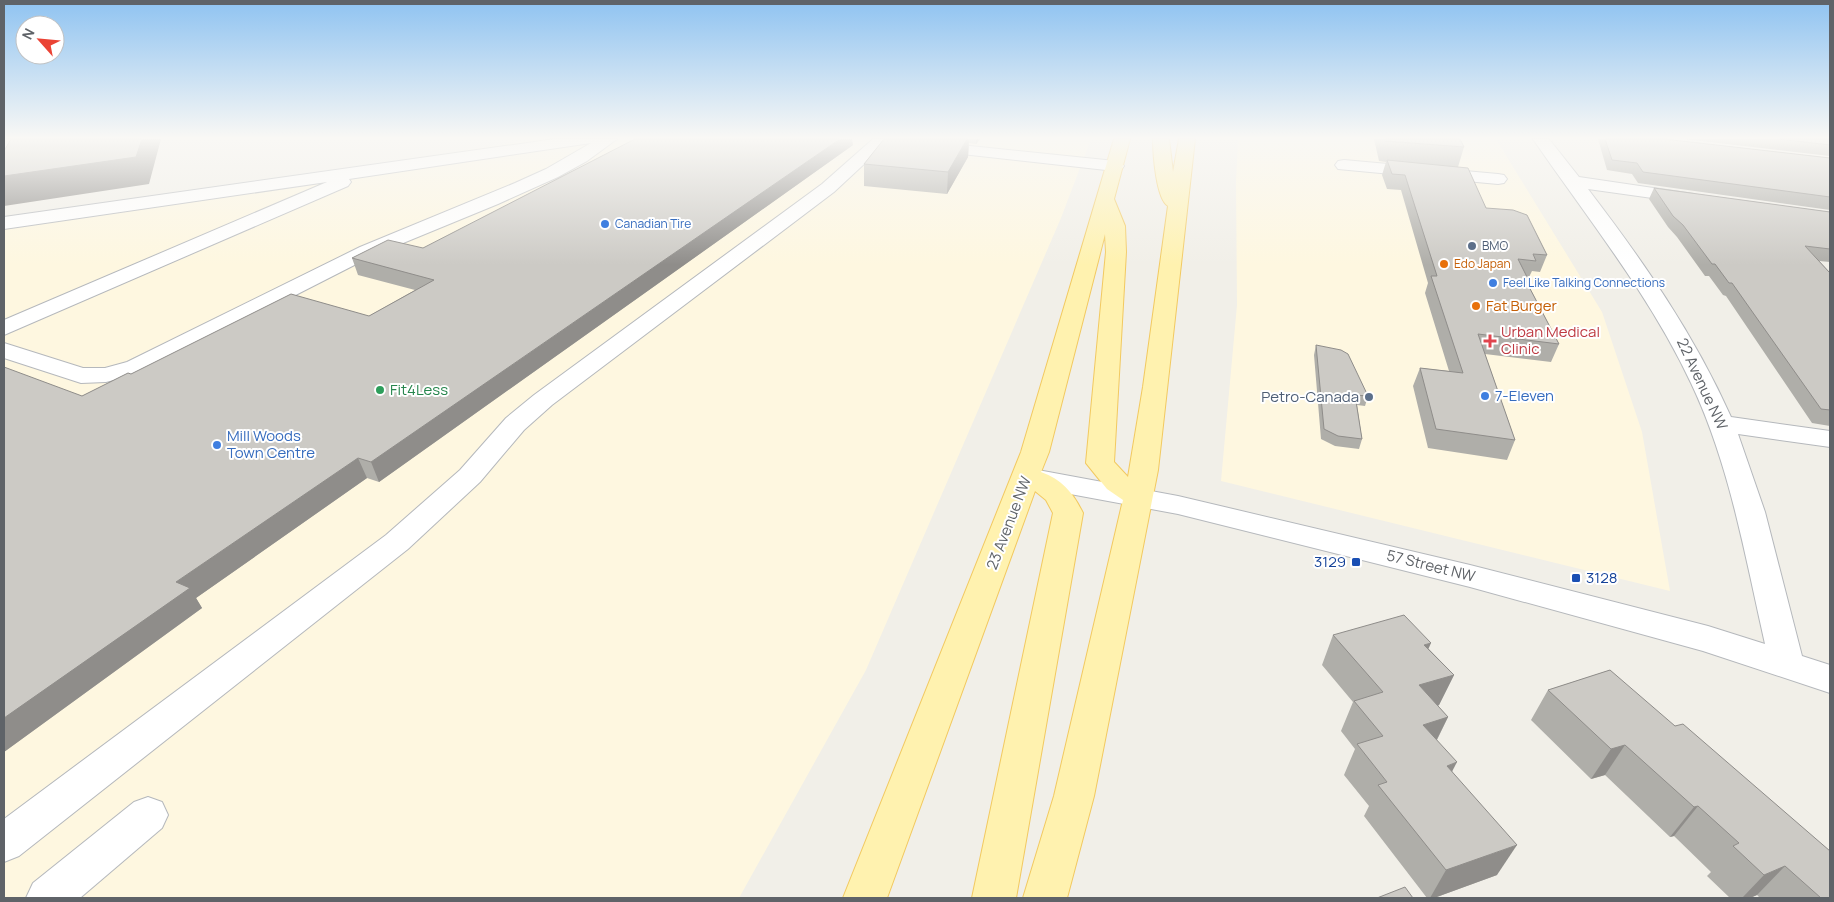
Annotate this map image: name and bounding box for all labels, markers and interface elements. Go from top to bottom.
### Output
north arrow [15,15,65,65]
text: N [17,25,39,43]
place label: Canadian Tire [615,215,691,232]
marker: Canadian Tire [599,218,611,230]
place label: BMO [1482,237,1508,254]
marker: BMO [1466,240,1478,252]
place label: Edo Japan [1454,255,1511,272]
marker: Edo Japan [1438,258,1450,270]
place label: Feel Like Talking Connections [1503,274,1665,291]
marker: Feel Like Talking Connections [1487,277,1499,289]
place label: Fat Burger [1486,295,1557,316]
marker: Fat Burger [1470,300,1482,312]
place label: Urban Medical Clinic [1501,321,1600,359]
marker: Urban Medical Clinic [1483,334,1497,348]
street label: 22 Avenue NW [1672,335,1733,433]
place label: Fit4Less [390,379,448,400]
marker: Fit4Less [374,384,386,396]
place label: 7-Eleven [1495,385,1554,406]
place label: Petro-Canada [1261,386,1359,407]
marker: 7-Eleven [1479,390,1491,402]
marker: Petro-Canada [1363,391,1375,403]
place label: Mill Woods Town Centre [227,425,315,463]
marker: Mill Woods Town Centre [211,439,223,451]
street label: 23 Avenue NW [981,473,1036,573]
street label: 57 Street NW [1385,544,1478,587]
place label: 3129 [1314,551,1346,572]
marker: 3129 [1350,556,1362,568]
place label: 3128 [1586,567,1617,588]
marker: 3128 [1570,572,1582,584]

